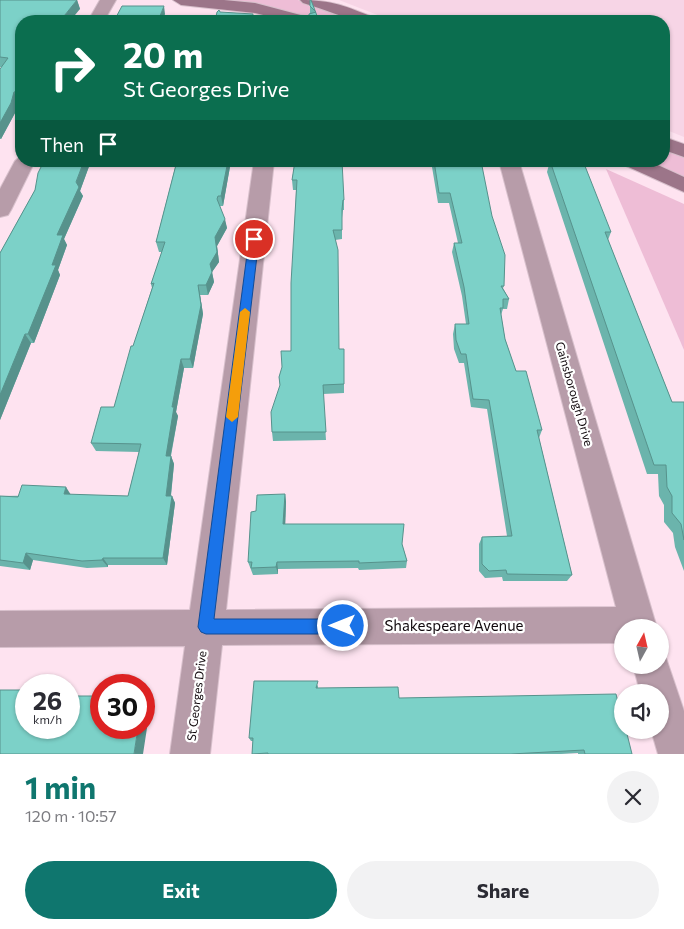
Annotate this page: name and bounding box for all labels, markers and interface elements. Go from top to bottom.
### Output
text: 20 m [123,32,203,75]
icon: right [40,35,105,100]
text: St Georges Drive [123,75,289,102]
icon: arrive [94,130,122,158]
text: Then [40,133,84,156]
pin [233,218,275,260]
icon: arrive [240,225,268,253]
street label: Gainsborough Drive [553,340,597,448]
position arrow [316,599,368,651]
street label: Shakespeare Avenue [385,616,524,634]
north arrow [614,619,669,674]
map controls [614,619,669,739]
street label: St Georges Drive [184,650,208,742]
speed limit sign: 30 [90,674,155,739]
button: sound [614,684,669,739]
text: 26 [33,685,62,715]
text: km/h [33,712,62,726]
text: 1 min [25,768,96,805]
button: close [607,771,659,823]
text: 120 m · 10:57 [25,806,117,825]
button: Exit [25,861,337,919]
button: Share [347,861,659,919]

